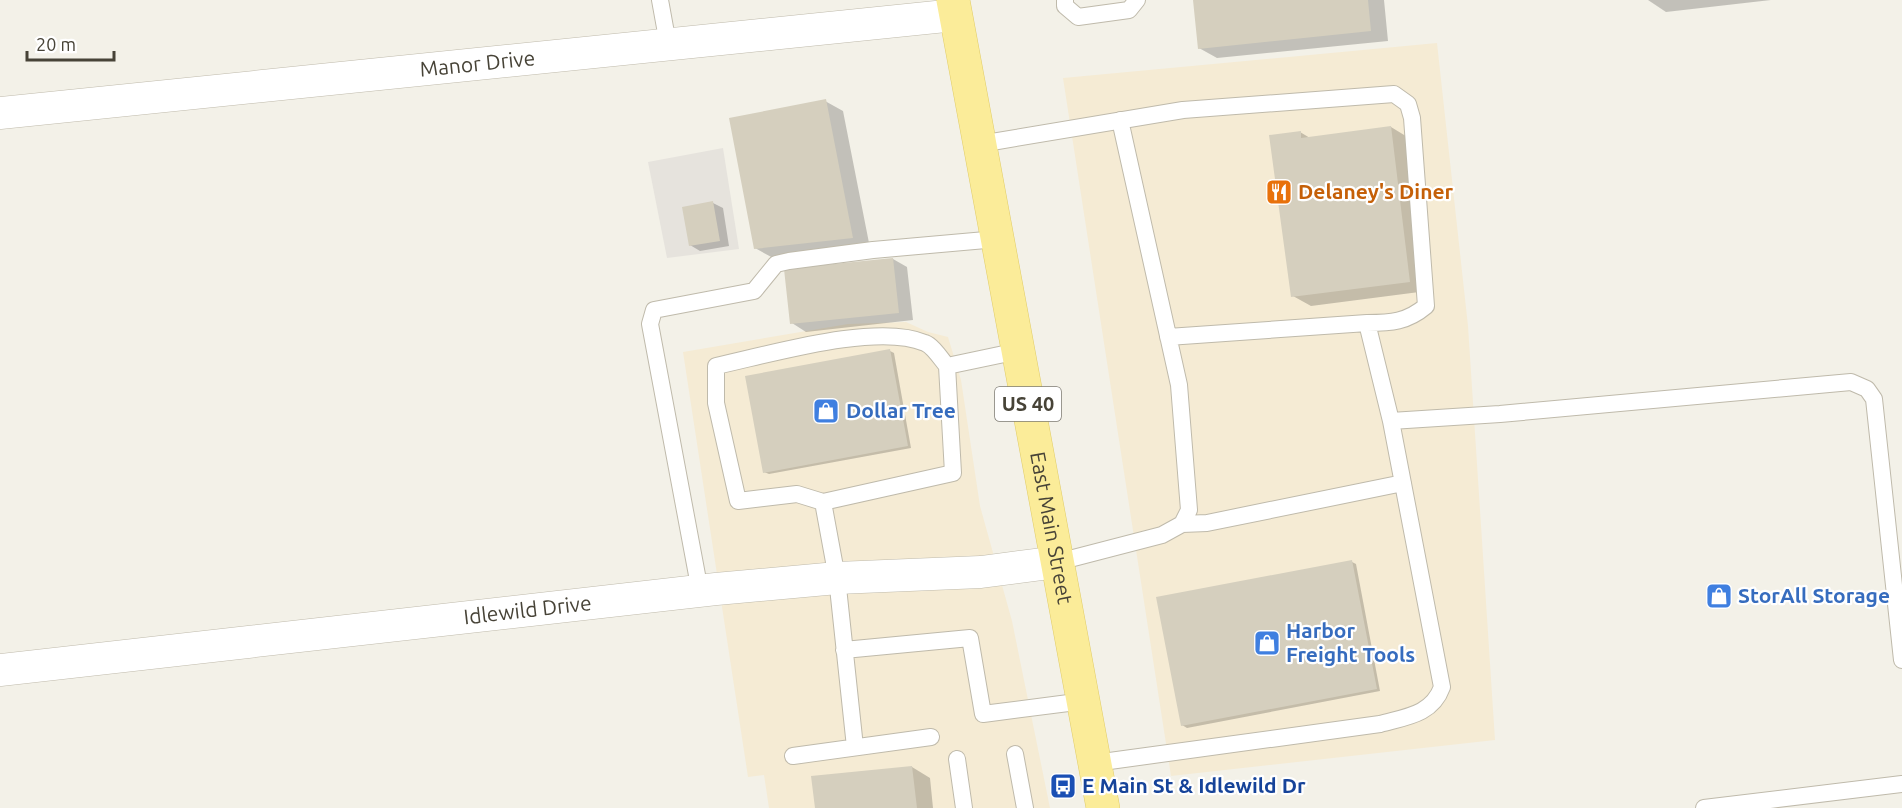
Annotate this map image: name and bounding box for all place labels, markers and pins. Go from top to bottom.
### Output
restaurant icon: Delaney's Diner [1264,177,1294,207]
place label: Delaney's Diner [1298,179,1454,203]
shop icon: Dollar Tree [811,396,841,426]
place label: Dollar Tree [846,398,956,422]
shop icon: StorAll Storage [1704,581,1734,611]
place label: StorAll Storage [1738,583,1890,607]
place label: Harbor Freight Tools [1286,618,1415,666]
shop icon: Harbor Freight Tools [1252,628,1282,658]
bus stop icon: E Main St & Idlewild Dr [1048,771,1078,801]
place label: E Main St & Idlewild Dr [1082,773,1306,797]

